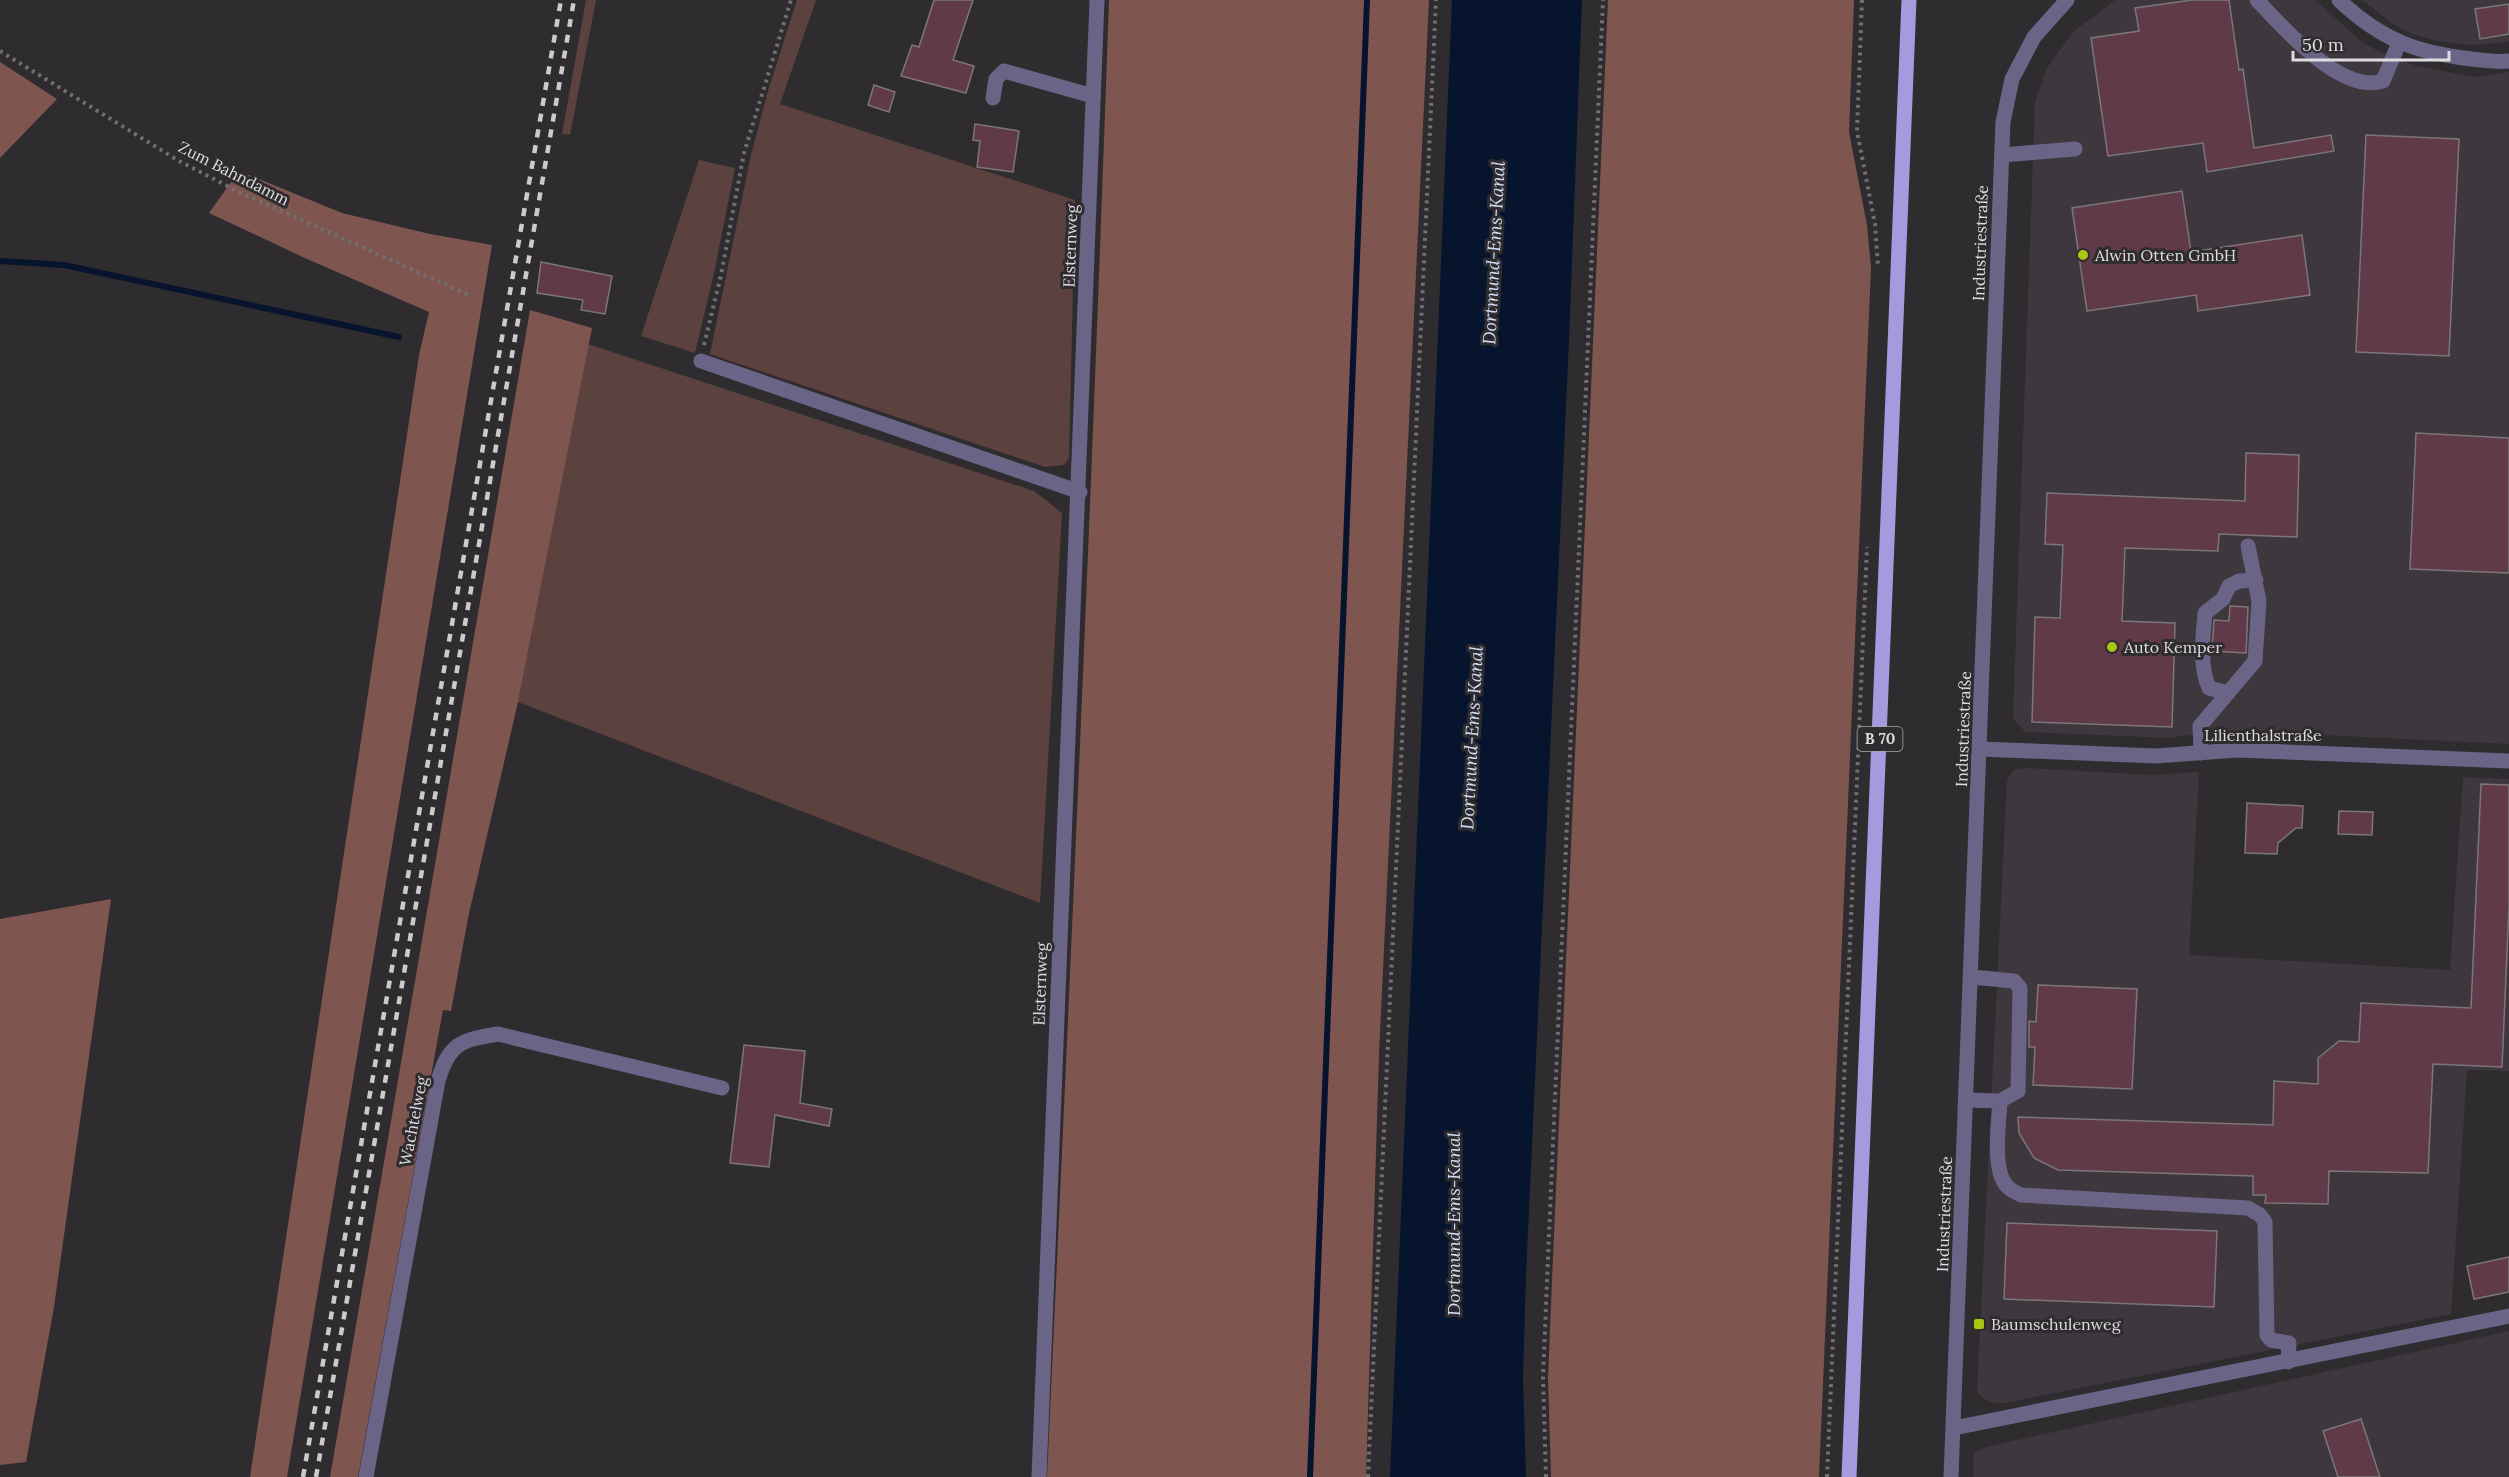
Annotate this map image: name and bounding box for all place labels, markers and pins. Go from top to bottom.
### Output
place label: Alwin Otten GmbH [2094,245,2236,265]
marker: Alwin Otten GmbH [2076,248,2090,262]
place label: Auto Kemper [2123,637,2222,657]
marker: Auto Kemper [2105,640,2119,654]
place label: Baumschulenweg [1991,1314,2122,1334]
marker: Baumschulenweg [1972,1317,1986,1331]

